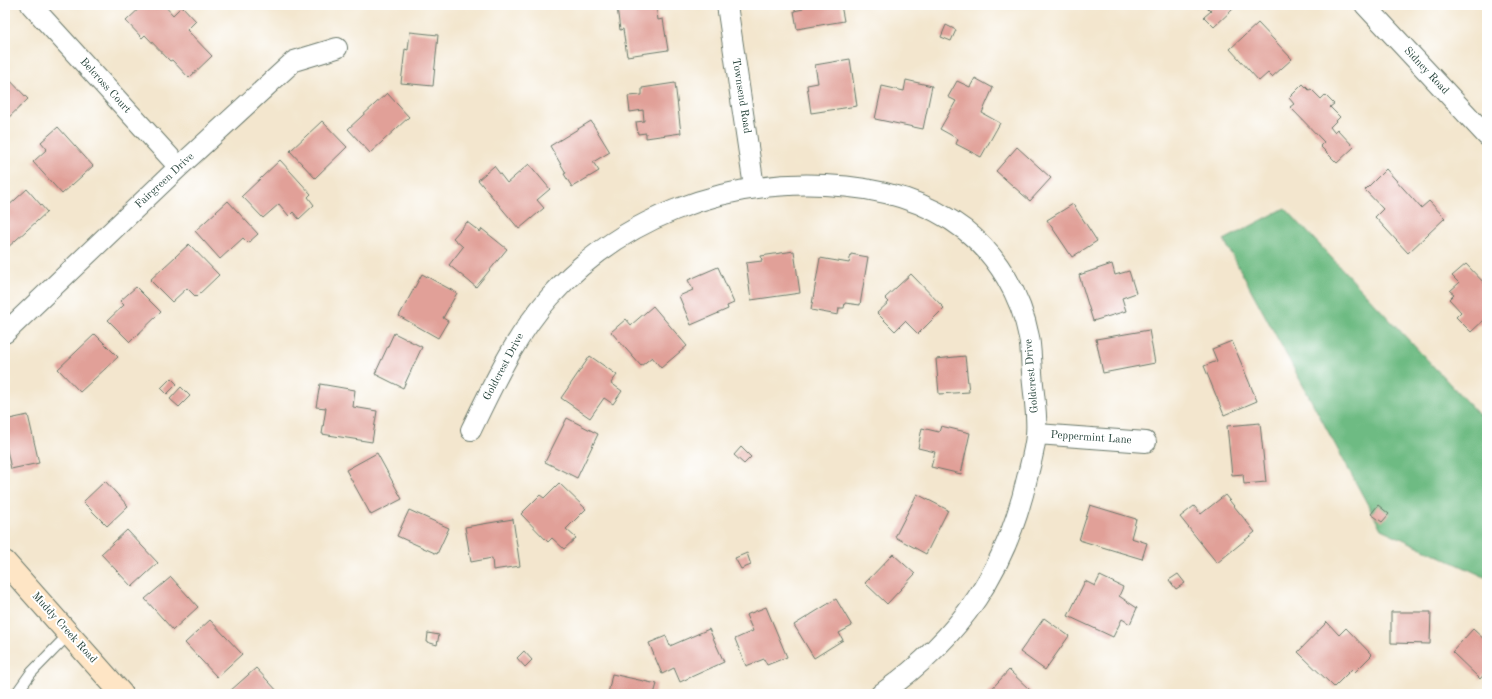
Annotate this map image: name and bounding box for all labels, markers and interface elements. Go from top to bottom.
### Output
street label: Sidney Road [1402,45,1451,97]
street label: Belcross Court [77,56,133,116]
street label: Townsend Road [730,58,752,135]
street label: Fairgreen Drive [134,151,196,211]
street label: Goldcrest Drive [482,331,526,403]
street label: Goldcrest Drive [1023,338,1041,414]
street label: Peppermint Lane [1050,430,1132,446]
street label: Muddy Creek Road [30,591,99,666]

